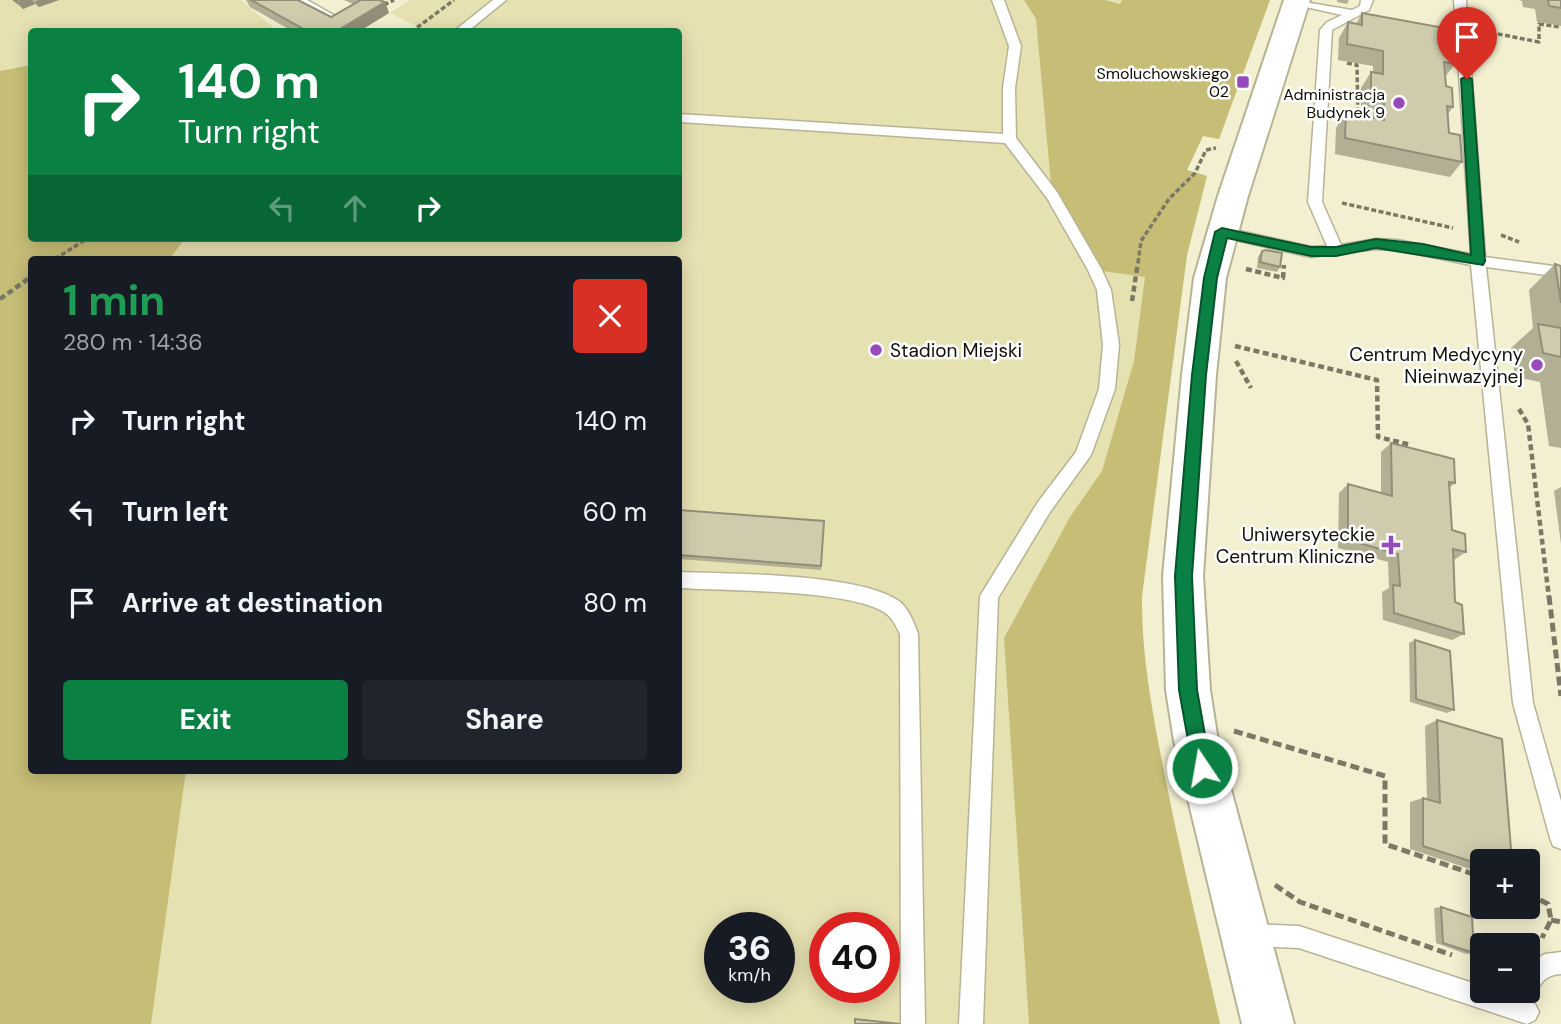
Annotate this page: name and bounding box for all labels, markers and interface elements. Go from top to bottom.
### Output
pin [1437,7,1497,79]
icon: arrive [1448,18,1486,56]
text: 140 m [178,49,320,113]
icon: right [63,56,154,147]
place label: Smoluchowskiego 02 [1096,63,1229,102]
marker: Smoluchowskiego 02 [1235,74,1251,90]
place label: Administracja Budynek 9 [1283,84,1385,123]
marker: Administracja Budynek 9 [1391,95,1407,111]
text: Turn right [178,111,320,153]
icon: left [263,189,301,227]
icon: ahead [336,189,374,227]
icon: right [409,189,447,227]
text: 1 min [63,273,165,328]
button: close [573,279,647,353]
text: 280 m · 14:36 [63,327,203,357]
place label: Stadion Miejski [890,338,1022,363]
marker: Stadion Miejski [868,342,884,358]
place label: Centrum Medycyny Nieinwazyjnej [1349,342,1523,389]
marker: Centrum Medycyny Nieinwazyjnej [1529,357,1545,373]
icon: right [63,402,101,440]
text: Turn right [122,404,246,438]
text: 140 m [575,404,647,438]
icon: left [63,493,101,531]
text: Turn left [122,495,229,529]
text: 60 m [583,495,647,529]
place label: Uniwersyteckie Centrum Kliniczne [1216,522,1375,569]
marker: Uniwersyteckie Centrum Kliniczne [1381,535,1401,555]
icon: arrive [63,584,101,622]
text: Arrive at destination [122,586,383,620]
text: 80 m [583,586,647,620]
button: Exit [63,680,348,760]
button: Share [362,680,647,760]
position arrow [1165,731,1239,805]
map controls [1470,849,1540,1003]
button: + [1470,849,1540,919]
speed limit sign: 40 [809,912,900,1003]
text: 36 [728,925,771,971]
button: − [1470,933,1540,1003]
text: km/h [728,963,771,987]

